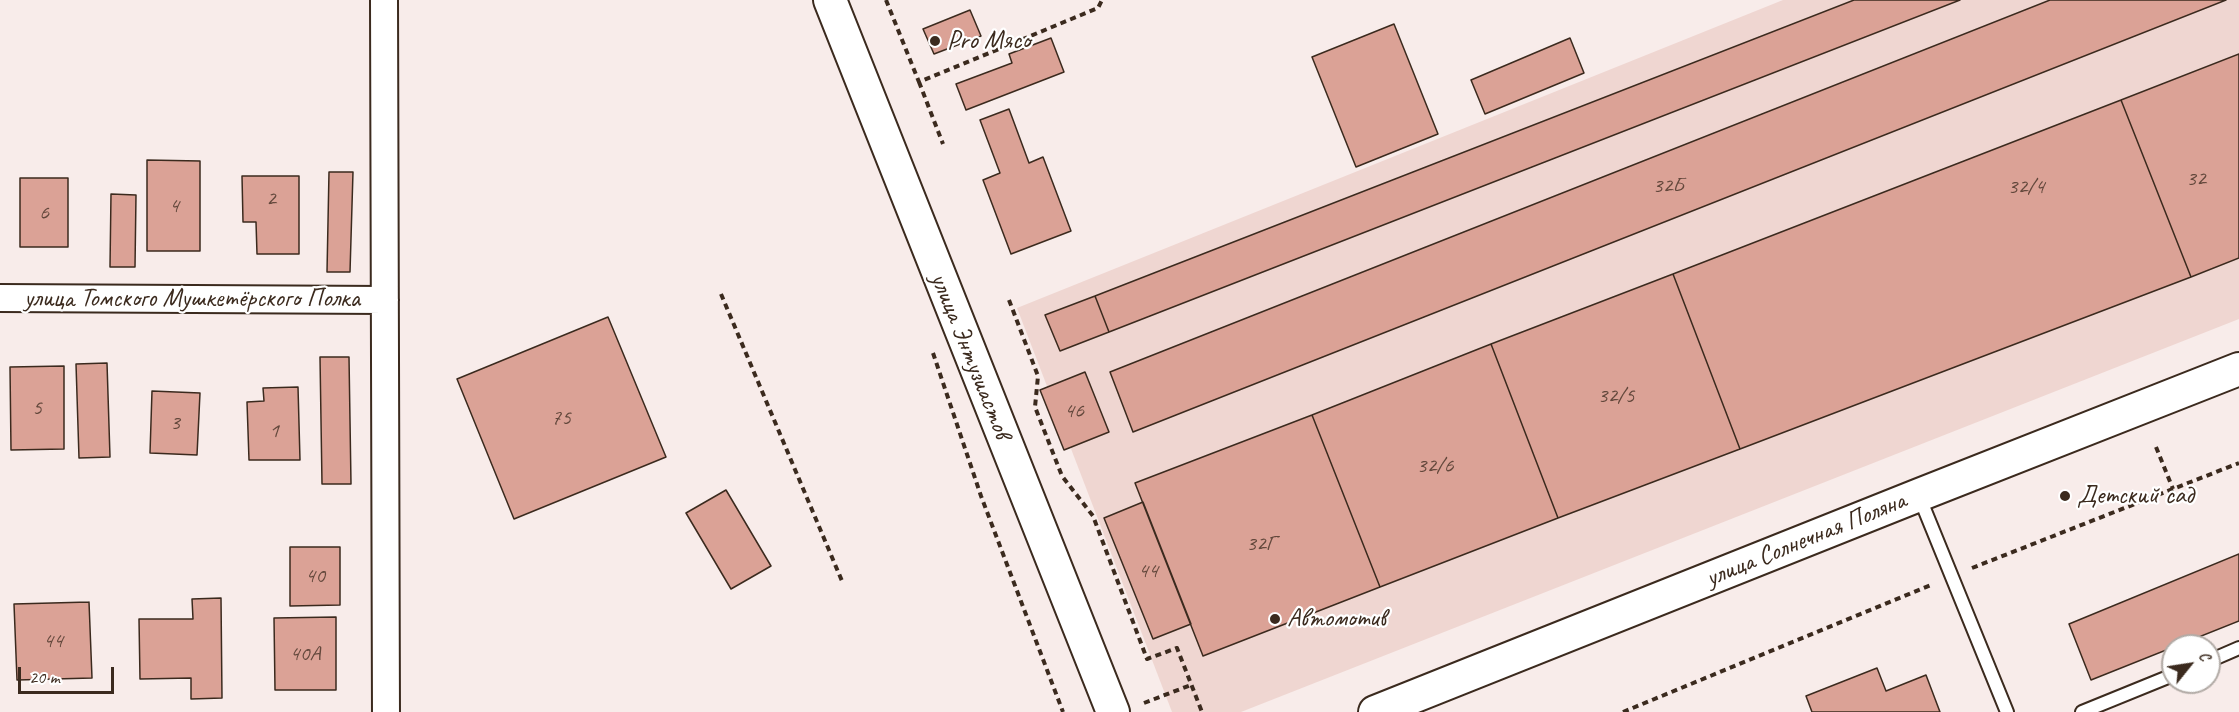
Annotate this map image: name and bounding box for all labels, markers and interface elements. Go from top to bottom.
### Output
place label: Pro Мясо [947,25,1030,57]
marker: Pro Мясо [928,34,942,48]
house number: 32 [2186,166,2206,192]
house number: 32Б [1653,173,1683,199]
house number: 32/4 [2008,174,2044,200]
house number: 2 [266,186,276,212]
house number: 4 [169,193,179,219]
house number: 6 [39,200,49,226]
street label: улица Энтузиастов [923,269,1017,443]
street label: улица Томского Мушкетёрского Полка [24,283,360,315]
house number: 32/5 [1598,383,1634,409]
house number: 5 [32,395,42,421]
house number: 46 [1064,398,1084,424]
house number: 75 [551,405,571,431]
house number: 3 [170,410,180,436]
house number: 1 [269,418,279,444]
house number: 32/6 [1417,453,1453,479]
place label: Детский сад [2077,480,2194,512]
street label: улица Солнечная Поляна [1701,486,1911,594]
marker: Детский сад [2058,489,2072,503]
house number: 32Г [1246,531,1276,557]
house number: 44 [1138,558,1158,584]
house number: 40 [305,563,325,589]
place label: Автомотив [1287,603,1386,635]
marker: Автомотив [1268,612,1282,626]
house number: 44 [43,628,63,654]
north arrow [2161,634,2221,694]
house number: 40А [290,641,320,667]
text: С [2194,648,2215,664]
scale bar [21,655,117,693]
text: 20 m [29,666,60,688]

